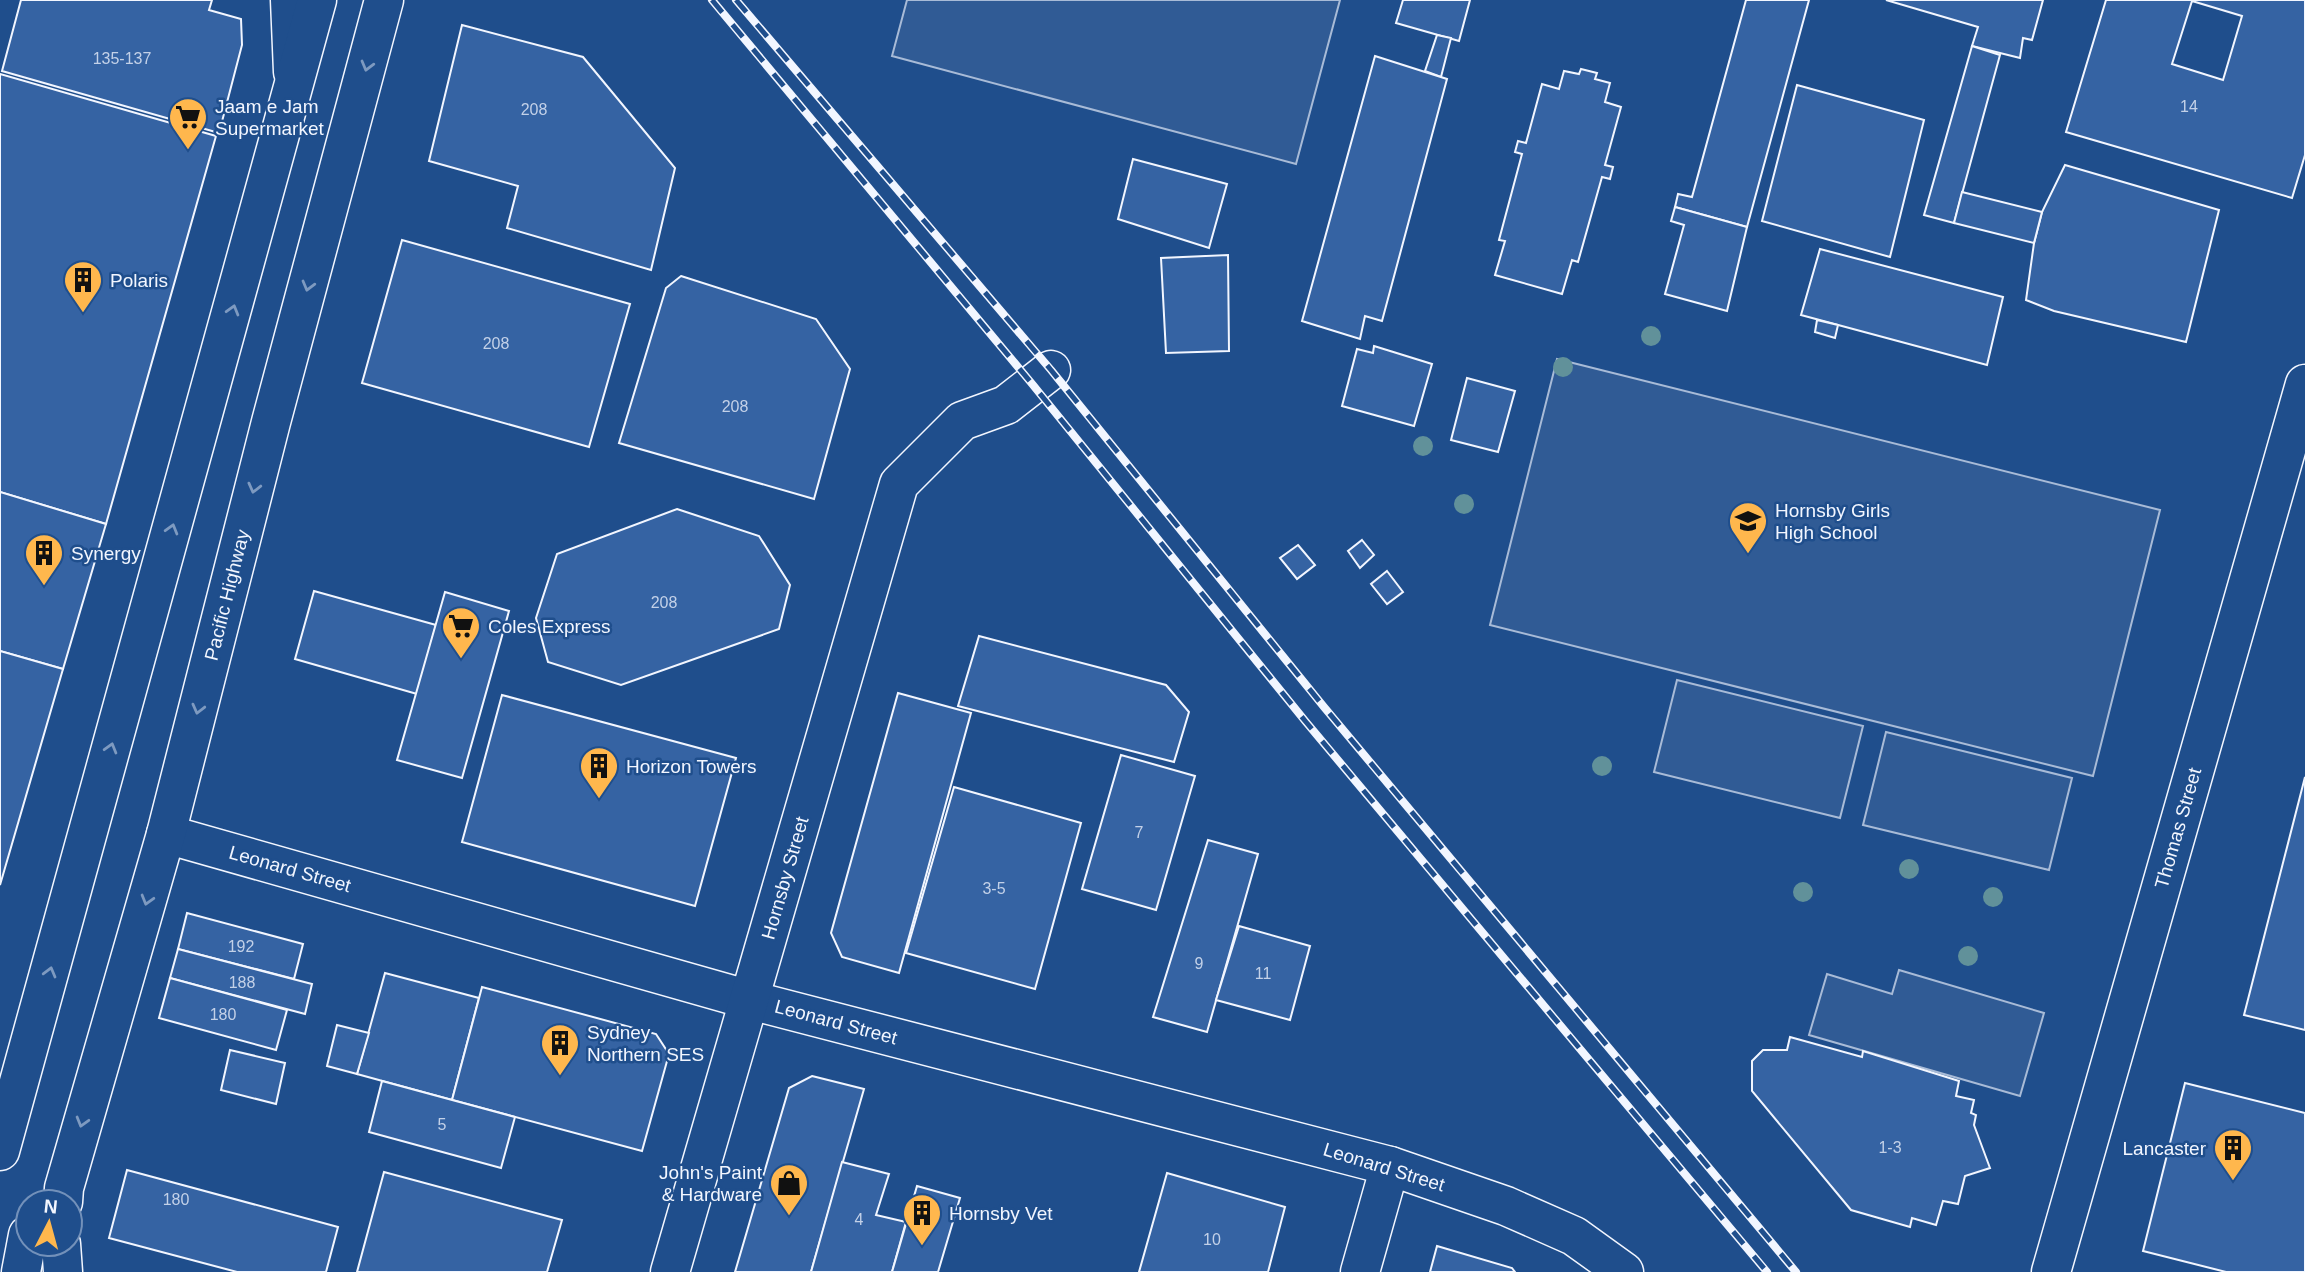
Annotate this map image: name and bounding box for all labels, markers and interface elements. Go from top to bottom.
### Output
house number: 135-137 [93,50,151,67]
one-way arrow [361,60,375,72]
supermarket icon: Jaam e Jam Supermarket [167,96,209,151]
place label: Jaam e Jam Supermarket [215,96,324,139]
house number: 14 [2180,98,2198,115]
house number: 208 [521,101,547,118]
building icon: Polaris [62,259,104,314]
place label: Polaris [110,270,168,291]
one-way arrow [302,280,317,292]
one-way arrow [225,304,239,316]
house number: 208 [483,335,509,352]
house number: 208 [722,398,748,415]
one-way arrow [248,482,262,494]
school or university icon: Hornsby Girls High School [1727,500,1769,555]
place label: Hornsby Girls High School [1775,500,1890,543]
one-way arrow [164,523,178,535]
street label: Pacific Highway [201,527,254,663]
building icon: Synergy [23,532,65,587]
place label: Synergy [71,543,141,564]
house number: 208 [651,594,677,611]
supermarket icon: Coles Express [440,605,482,660]
place label: Coles Express [488,616,611,637]
one-way arrow [192,702,206,714]
one-way arrow [103,742,117,754]
building icon: Horizon Towers [578,745,620,800]
place label: Horizon Towers [626,756,757,777]
street label: Thomas Street [2151,765,2205,891]
street label: Hornsby Street [757,814,813,942]
house number: 7 [1135,824,1144,841]
street label: Leonard Street [227,842,354,897]
house number: 3-5 [982,880,1006,897]
one-way arrow [140,893,155,905]
house number: 192 [228,938,254,955]
house number: 9 [1195,955,1204,972]
house number: 11 [1255,965,1271,982]
one-way arrow [42,966,56,978]
house number: 188 [229,974,255,991]
street label: Leonard Street [773,996,900,1049]
house number: 180 [210,1006,236,1023]
building icon: Sydney Northern SES [539,1022,581,1077]
place label: Sydney Northern SES [587,1022,704,1065]
one-way arrow [76,1116,91,1128]
house number: 5 [438,1116,447,1133]
building icon: Lancaster [2212,1127,2254,1182]
place label: Lancaster [2123,1138,2207,1159]
street label: Leonard Street [1321,1139,1448,1196]
house number: 1-3 [1878,1139,1902,1156]
place label: John's Paint & Hardware [659,1162,763,1205]
shop icon: John's Paint & Hardware [768,1162,810,1217]
north arrow [14,1188,84,1258]
house number: 180 [163,1191,189,1208]
building icon: Hornsby Vet [901,1192,943,1247]
text: N [43,1195,59,1218]
place label: Hornsby Vet [949,1203,1053,1224]
house number: 4 [855,1211,864,1228]
house number: 10 [1203,1231,1221,1248]

